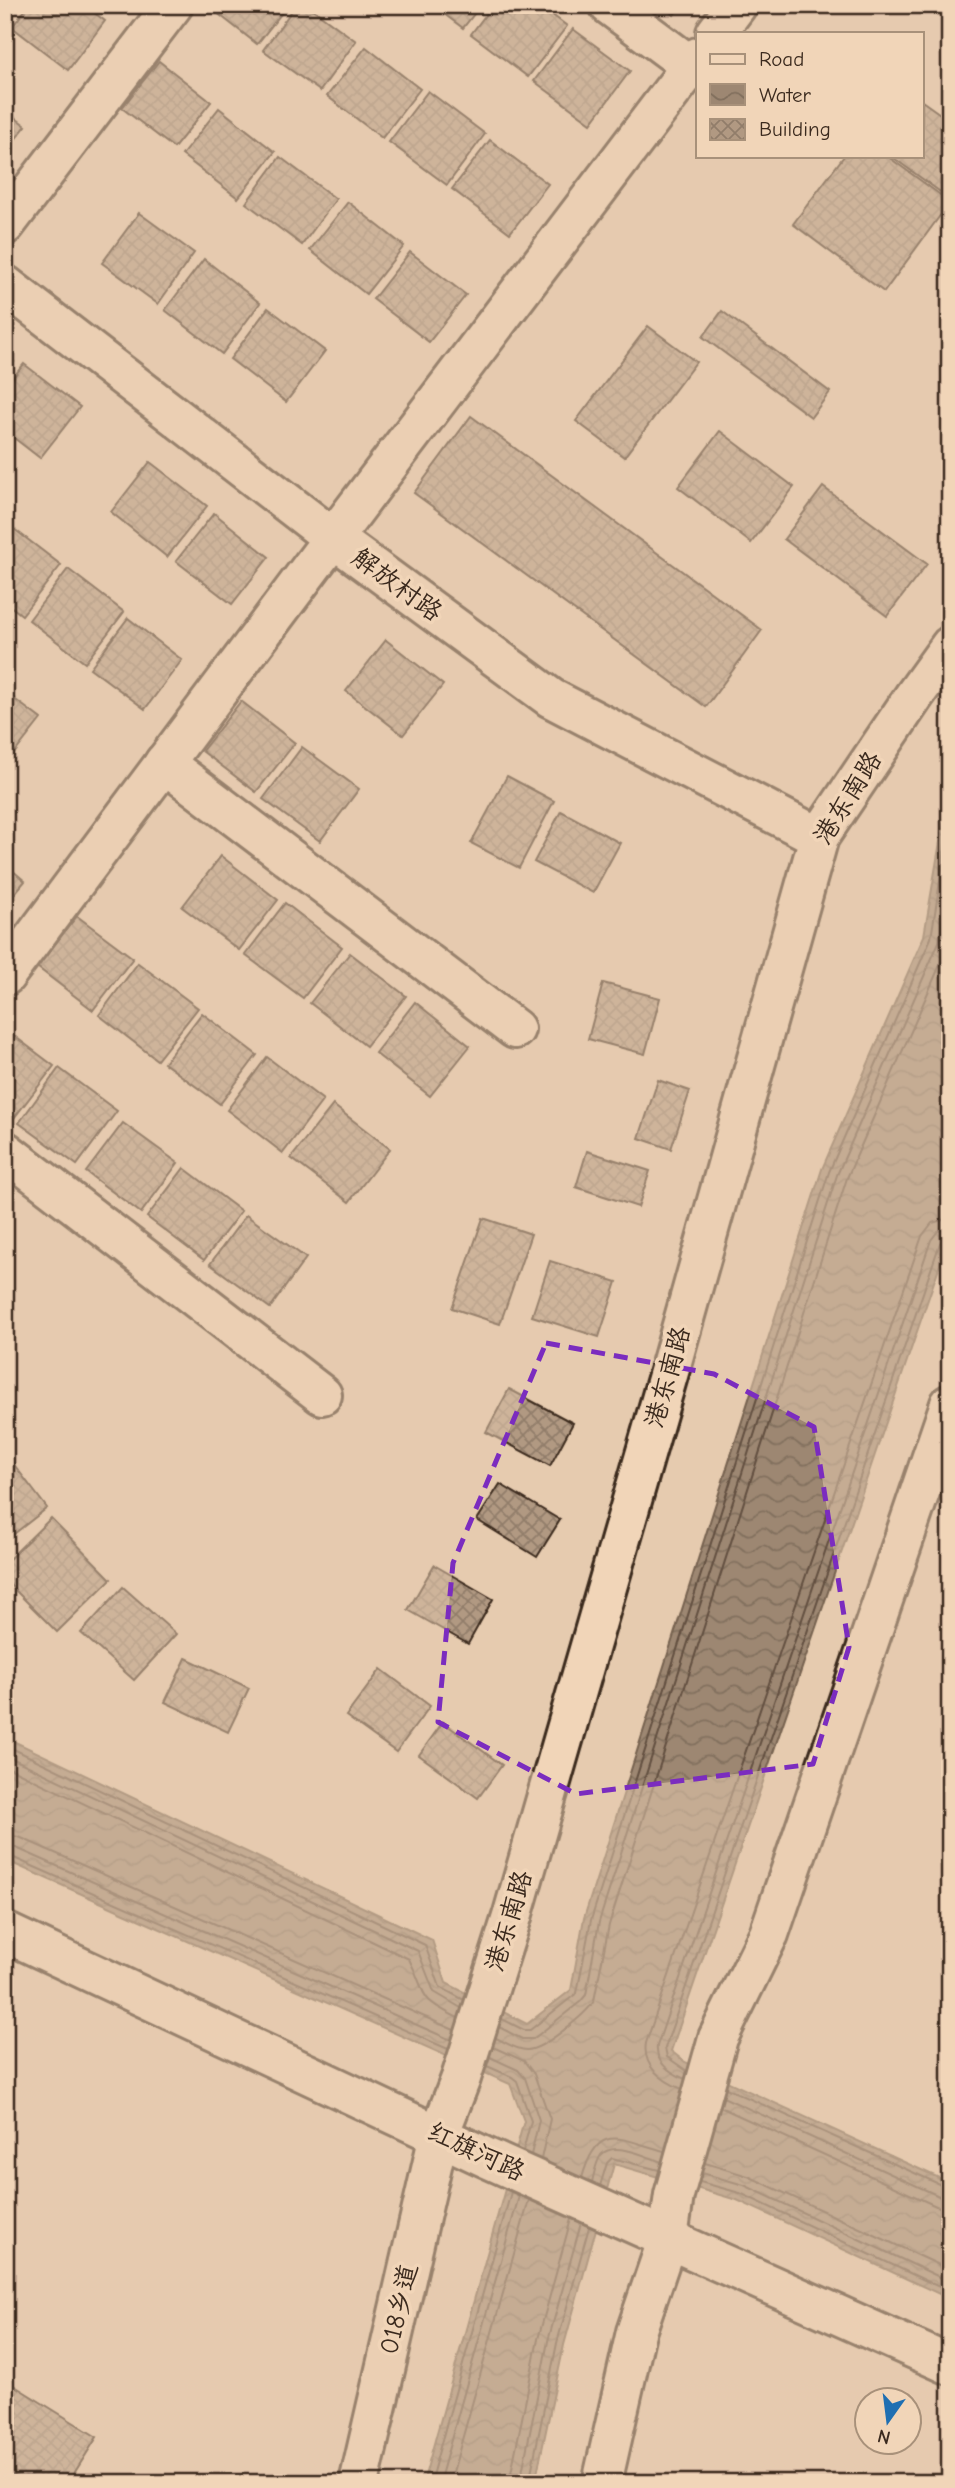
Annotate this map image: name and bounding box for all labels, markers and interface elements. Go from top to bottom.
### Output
legend [696,32,923,158]
text: Road [759,47,804,71]
text: Water [759,83,812,107]
text: Building [759,117,831,141]
street label: 解放村路 [346,542,448,628]
street label: 港东南路 [808,746,888,850]
street label: 港东南路 [639,1323,697,1431]
street label: 港东南路 [479,1867,539,1975]
street label: 红旗河路 [423,2116,529,2188]
street label: 018乡道 [374,2261,424,2357]
north arrow [853,2386,923,2456]
text: N [875,2424,893,2449]

